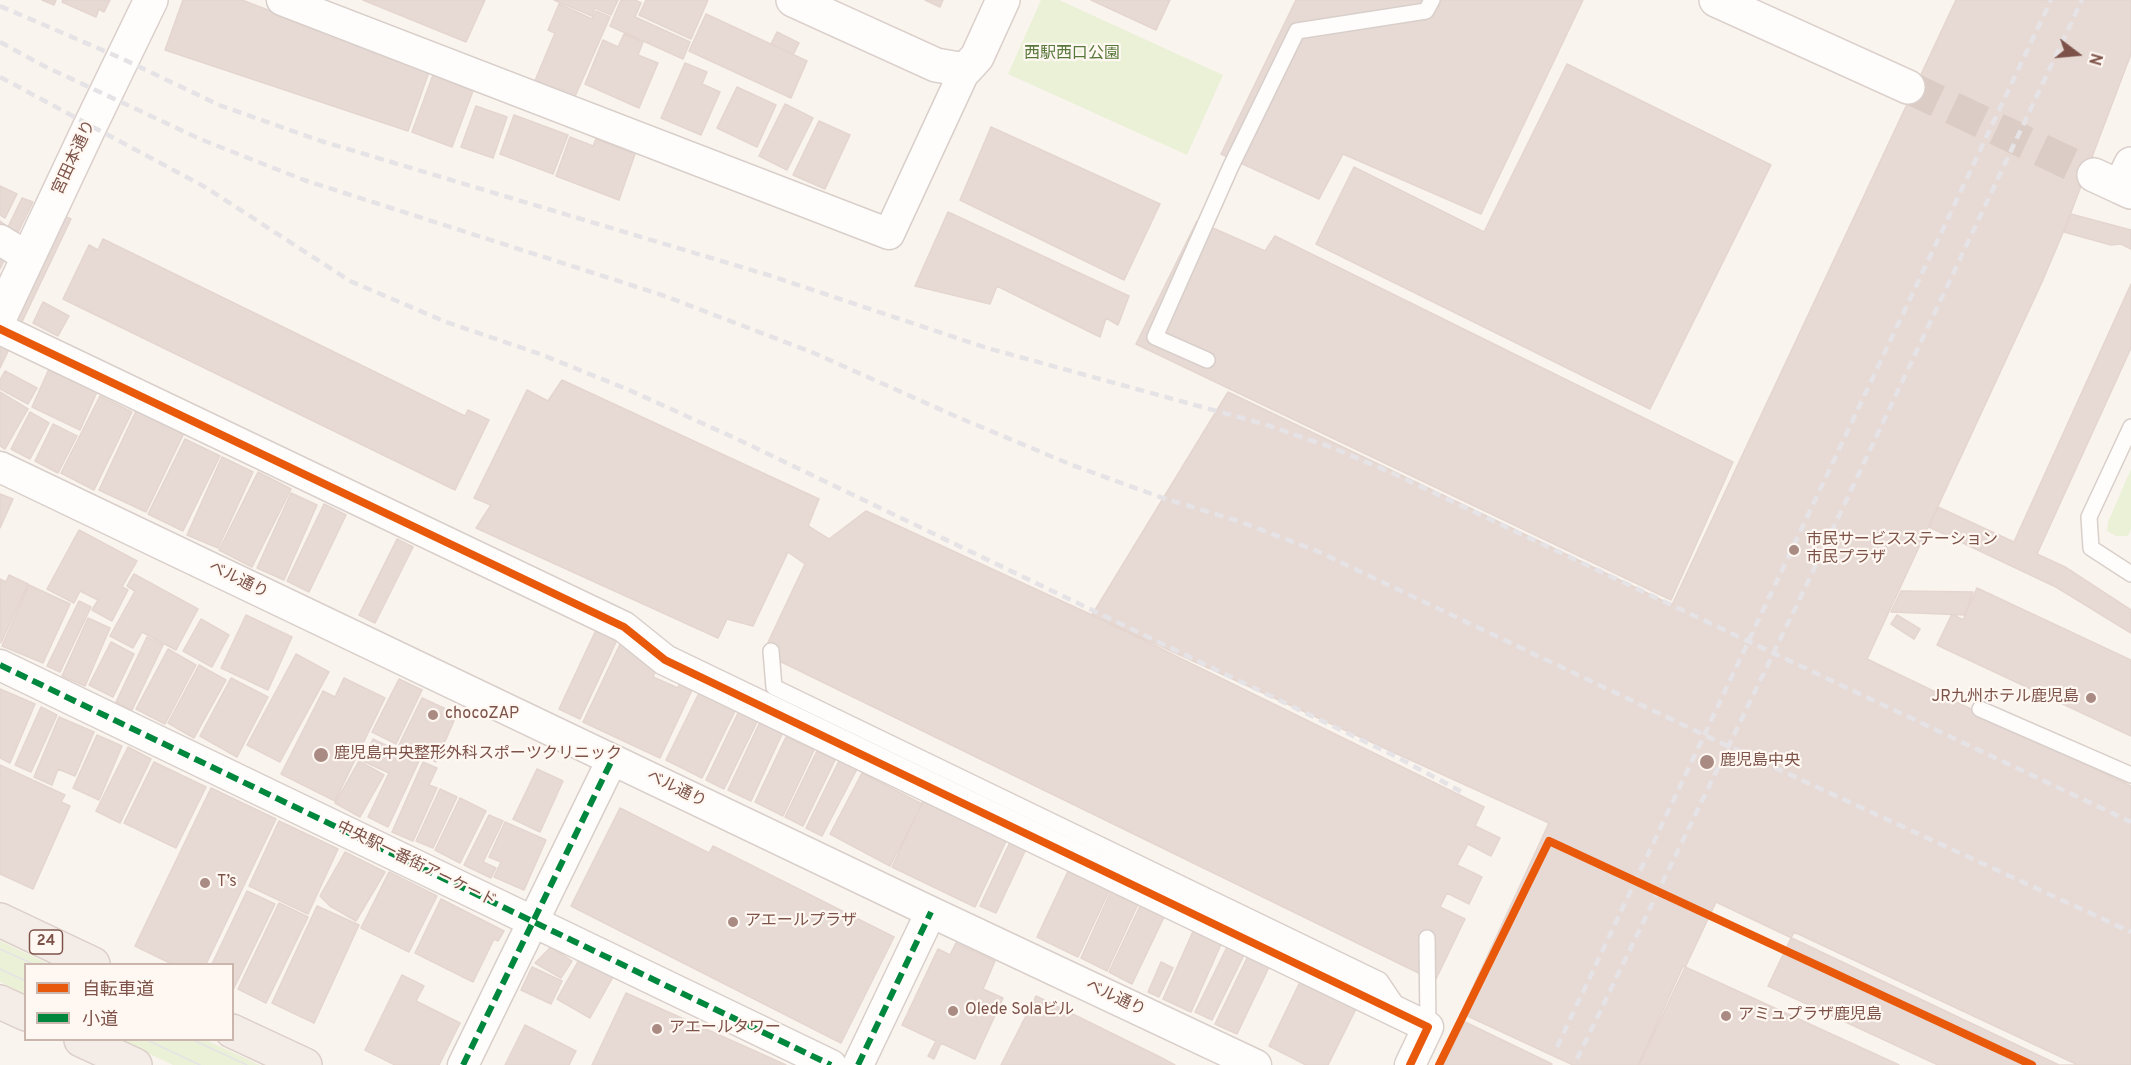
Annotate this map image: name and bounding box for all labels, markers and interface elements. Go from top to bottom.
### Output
north arrow [2047,24,2107,84]
park label: 西駅西口公園 [1024,45,1120,65]
text: N [2083,51,2106,67]
street label: 宮田本通り [49,118,101,198]
place label: 市民サービスステーション 市民プラザ [1806,531,1998,569]
marker: 市民サービスステーション 市民プラザ [1787,543,1801,557]
street label: ベル通り [205,558,271,604]
place label: JR九州ホテル鹿児島 [1932,688,2079,708]
marker: JR九州ホテル鹿児島 [2084,691,2098,705]
place label: chocoZAP [445,705,519,725]
marker: chocoZAP [426,708,440,722]
place label: 鹿児島中央整形外科スポーツクリニック [334,745,622,765]
marker: 鹿児島中央整形外科スポーツクリニック [312,746,330,764]
place label: 鹿児島中央 [1720,752,1800,772]
marker: 鹿児島中央 [1698,753,1716,771]
street label: ベル通り [643,767,709,813]
street label: 中央駅一番街アーケード [333,818,499,912]
place label: T’s [217,873,237,893]
marker: T’s [198,876,212,890]
place label: アエールプラザ [745,912,857,932]
marker: アエールプラザ [726,915,740,929]
road number: 24 [30,930,63,954]
legend [24,963,234,1041]
street label: ベル通り [1082,977,1148,1021]
text: 自転車道 [82,979,154,1002]
place label: Olede Solaビル [965,1001,1074,1021]
marker: Olede Solaビル [946,1004,960,1018]
place label: アミュプラザ鹿児島 [1738,1006,1882,1026]
text: 小道 [82,1009,118,1032]
marker: アミュプラザ鹿児島 [1719,1009,1733,1023]
place label: アエールタワー [669,1019,781,1039]
marker: アエールタワー [650,1022,664,1036]

